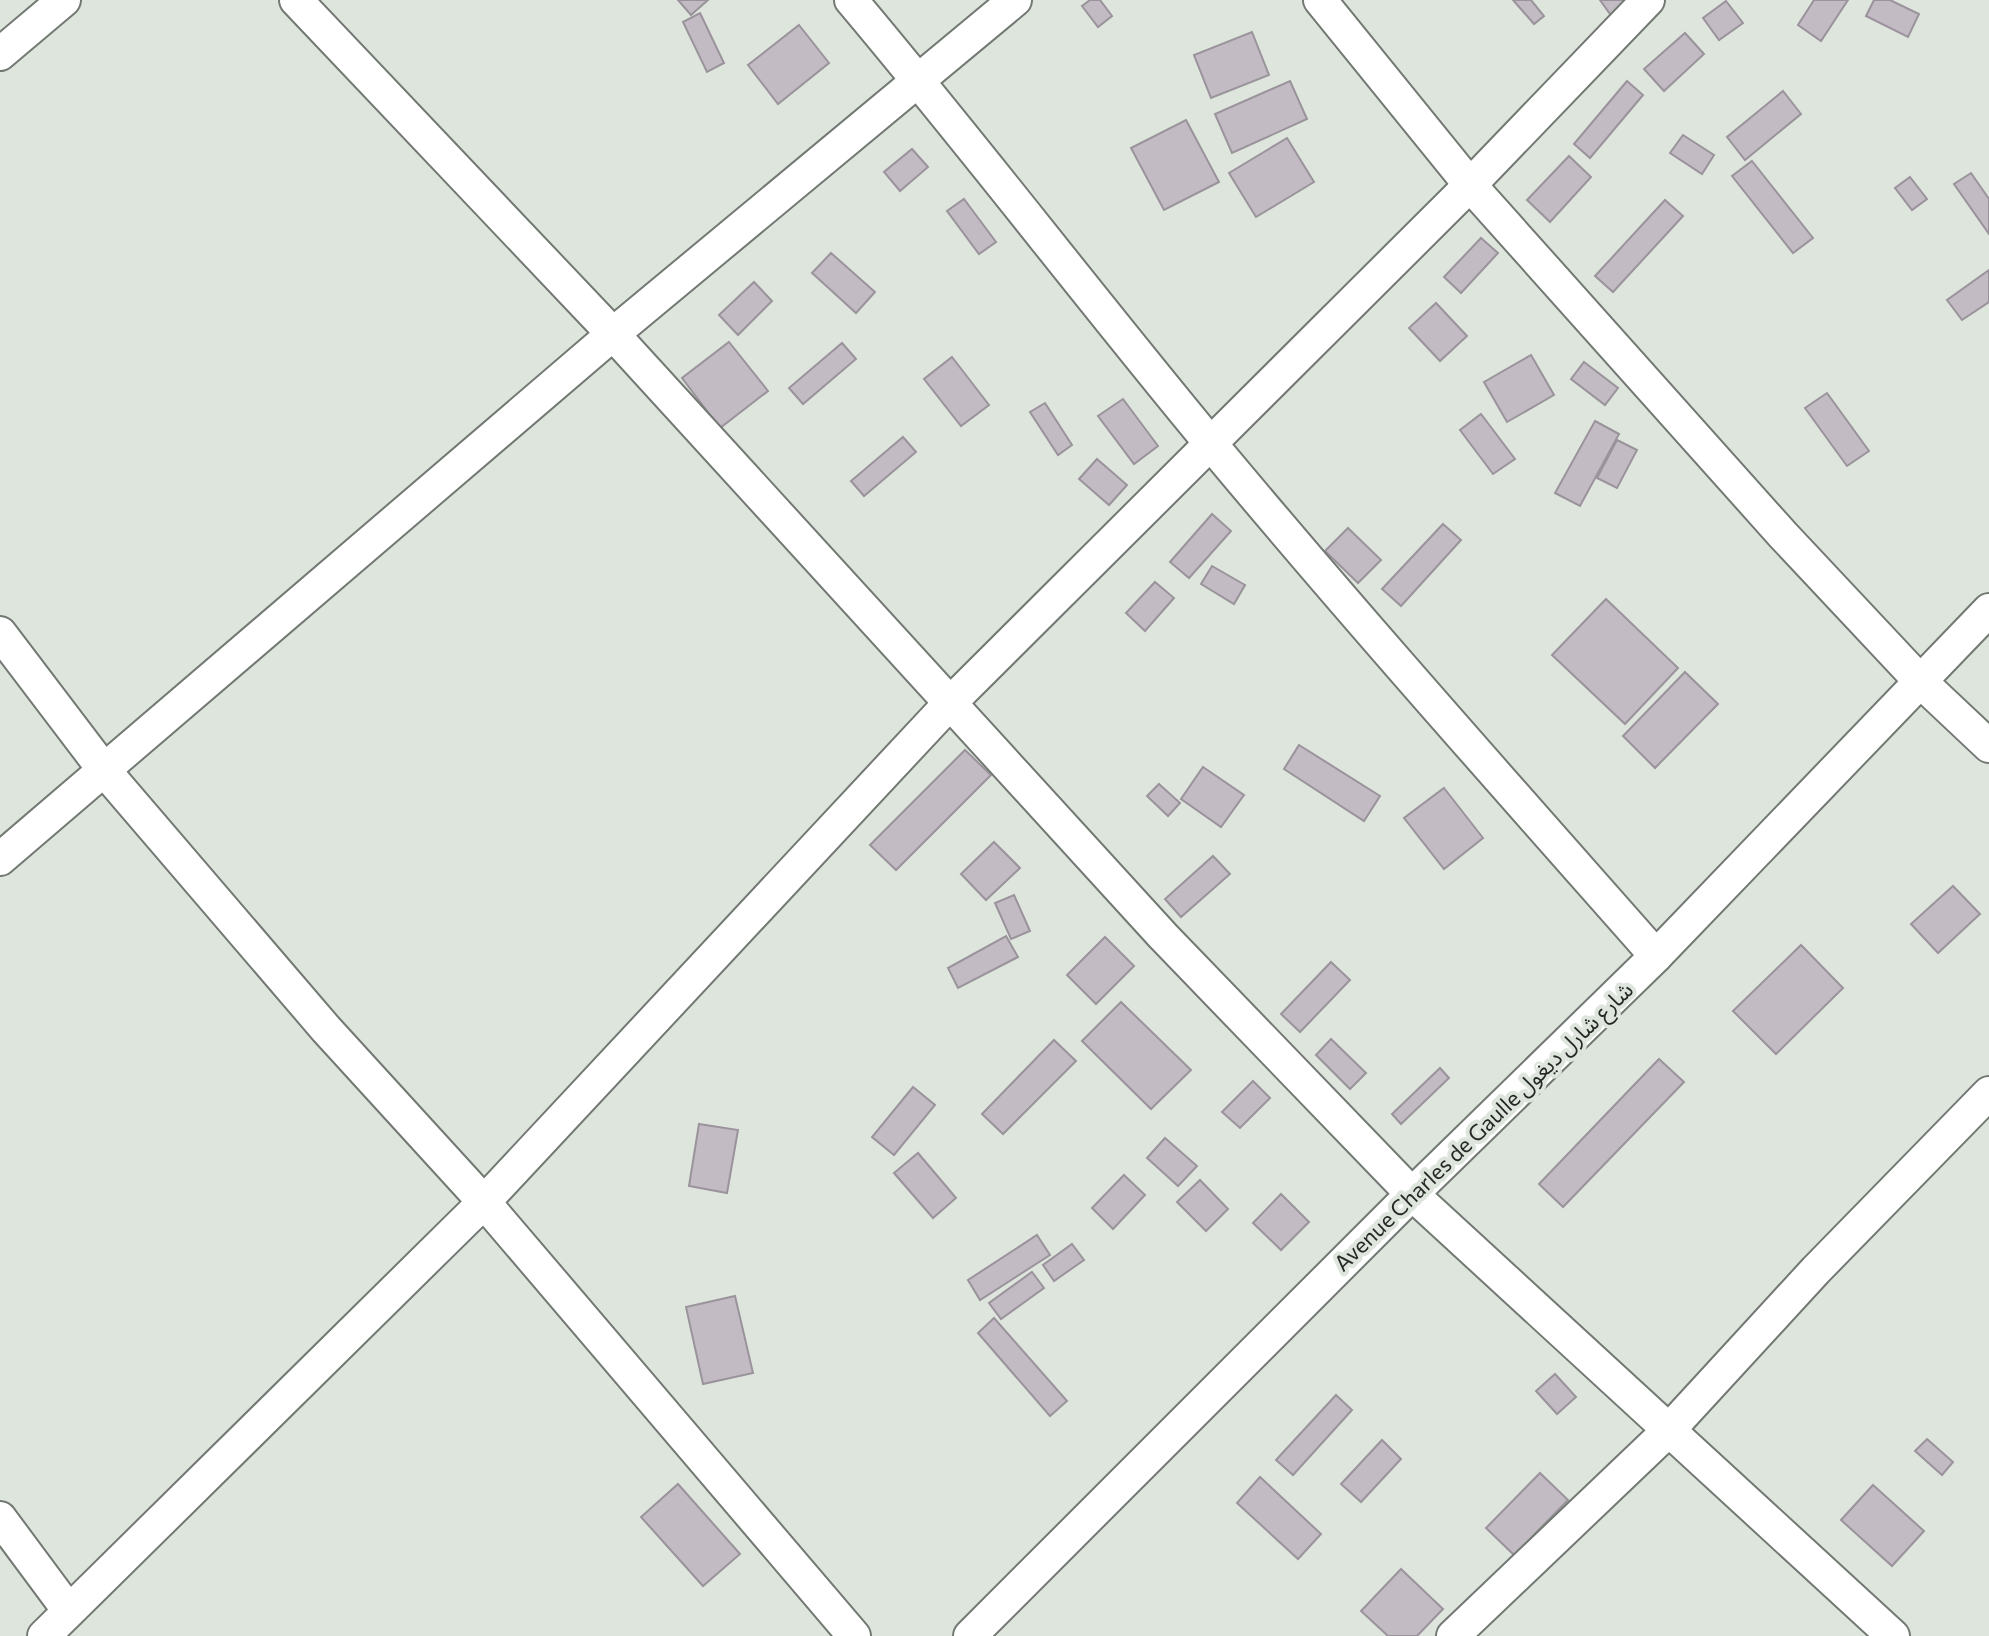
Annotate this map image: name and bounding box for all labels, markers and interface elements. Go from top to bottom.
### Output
street label: Avenue Charles de Gaulle شارع شارل ديغول [1328,976,1641,1279]

